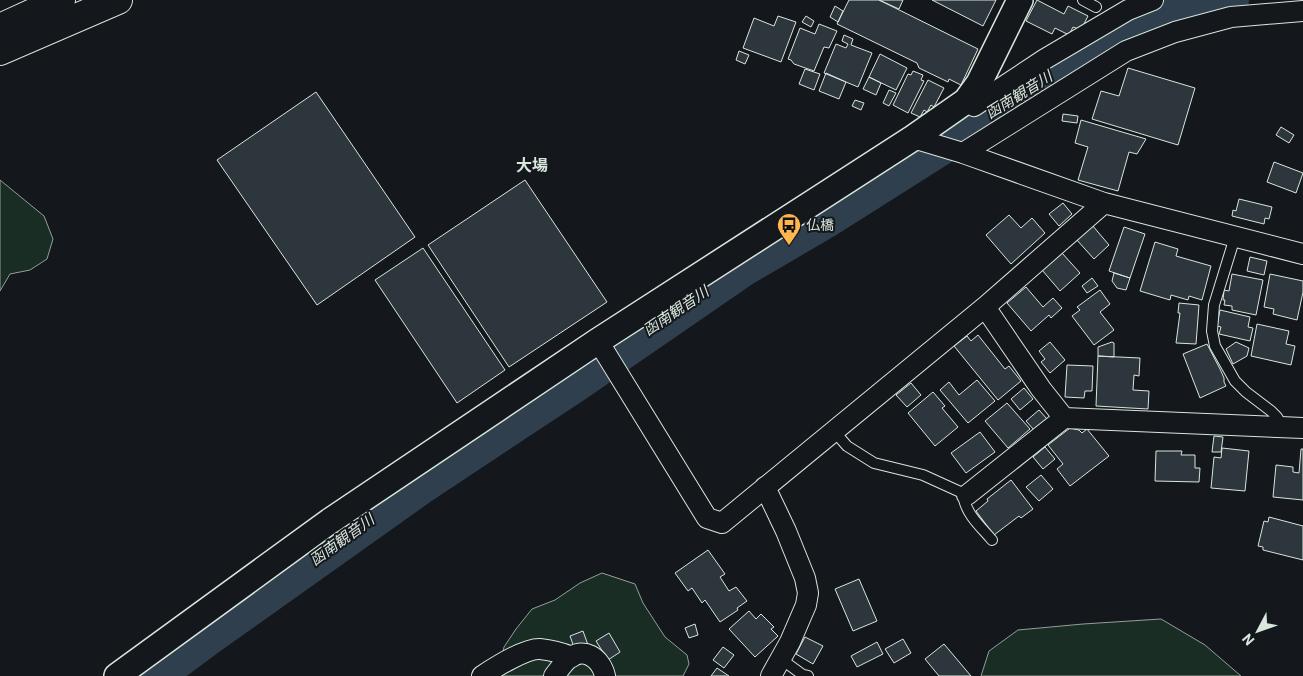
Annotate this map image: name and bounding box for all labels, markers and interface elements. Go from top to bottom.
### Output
water label: 函南観音川 [982,66,1057,123]
district label: 大場 [516,156,548,175]
bus stop icon: 仏橋 [776,212,802,246]
place label: 仏橋 [806,217,834,233]
water label: 函南観音川 [640,281,714,339]
water label: 函南観音川 [306,510,379,569]
north arrow [1233,606,1283,656]
text: N [1239,631,1257,649]

